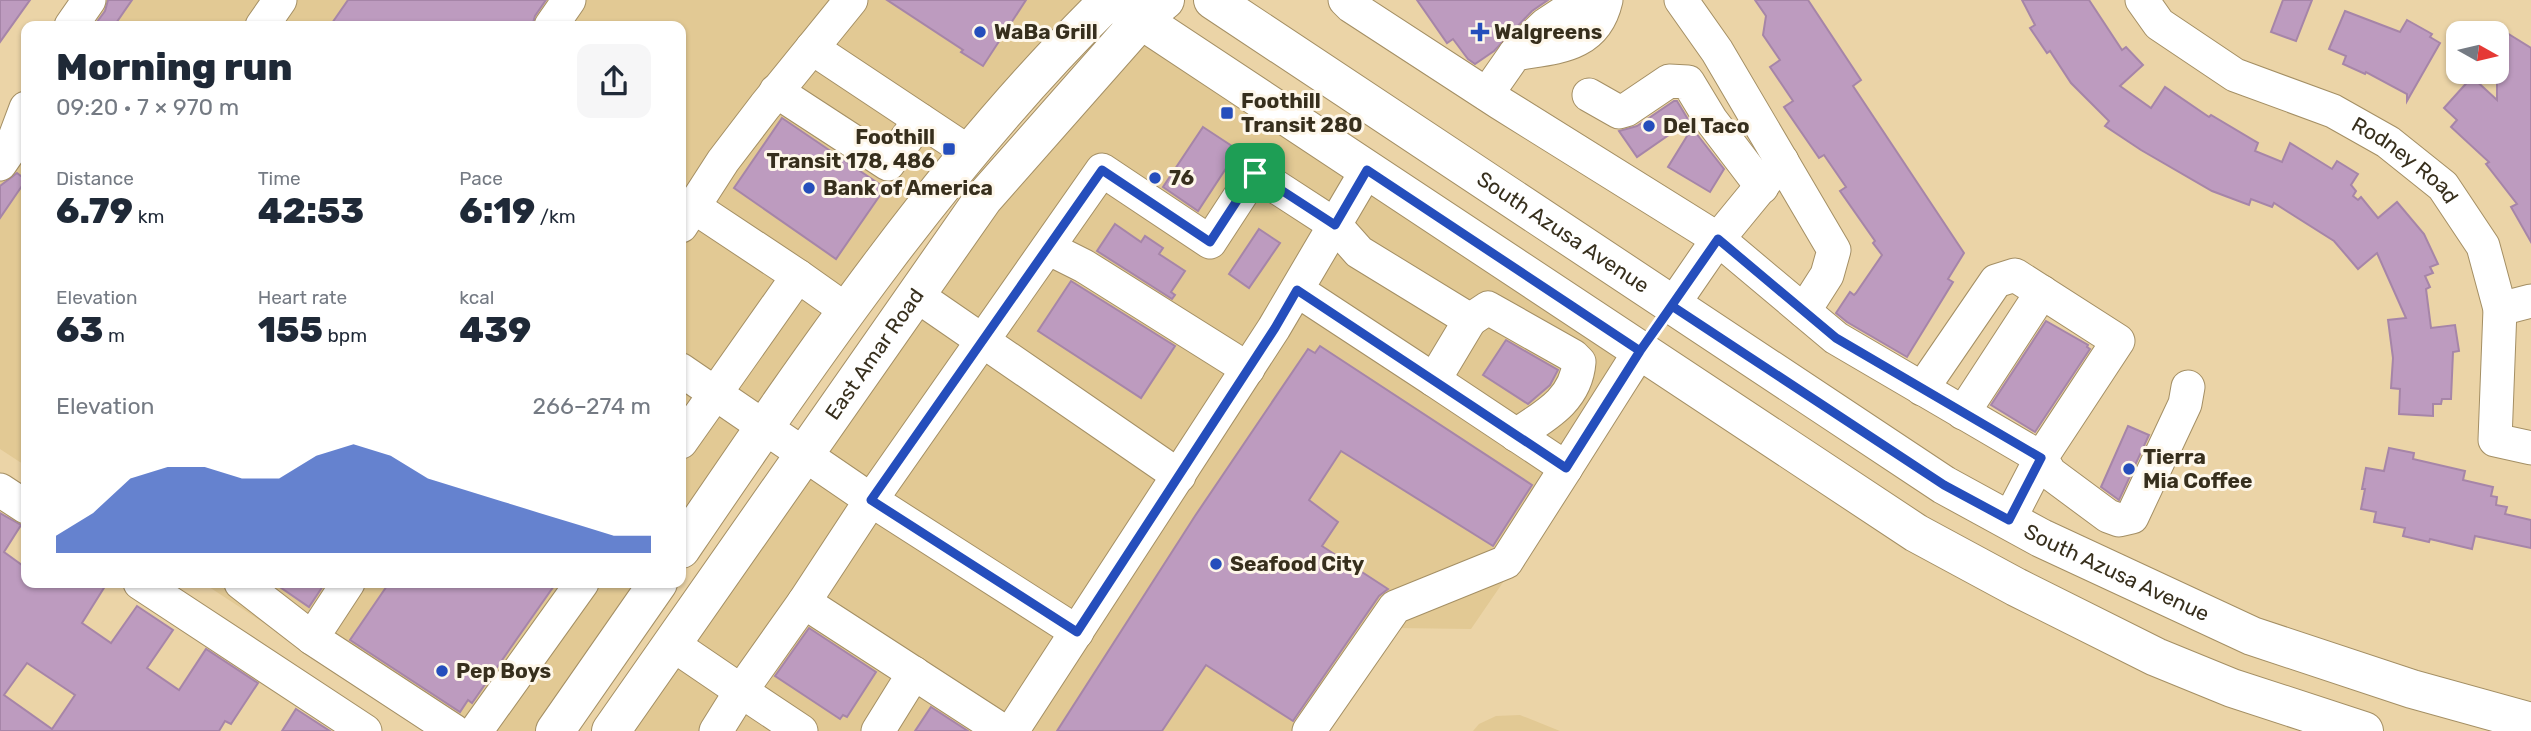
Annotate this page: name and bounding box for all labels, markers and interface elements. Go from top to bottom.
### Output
place label: WaBa Grill [994,19,1098,44]
place label: Walgreens [1494,19,1602,44]
north arrow [2446,21,2510,84]
map controls [2446,21,2509,84]
marker: WaBa Grill [972,24,988,40]
marker: Walgreens [1472,24,1488,40]
text: Morning run [56,44,293,90]
button: share [577,44,651,118]
place label: Foothill Transit 280 [1241,88,1362,137]
text: 09:20 · 7 × 970 m [56,93,239,121]
marker: Foothill Transit 280 [1219,105,1235,121]
street label: Rodney Road [2348,111,2464,208]
place label: Del Taco [1663,113,1750,138]
marker: Del Taco [1641,118,1657,134]
place label: Foothill Transit 178, 486 [767,124,935,173]
marker: Foothill Transit 178, 486 [941,141,957,157]
pin [1225,143,1285,203]
icon: arrive [1236,154,1274,192]
place label: 76 [1169,165,1194,190]
street label: South Azusa Avenue [1472,166,1654,298]
text: Distance [56,167,134,190]
text: Time [258,167,301,190]
text: Pace [459,167,503,190]
marker: 76 [1147,170,1163,186]
place label: Bank of America [823,175,993,200]
marker: Bank of America [801,180,817,196]
text: 6.79 [56,190,133,232]
text: 42:53 [258,190,364,232]
text: 6:19 [459,190,535,232]
text: km [133,205,164,228]
text: /km [535,205,576,228]
street label: East Amar Road [820,283,929,424]
text: Elevation [56,286,137,309]
text: Heart rate [258,286,347,309]
text: kcal [459,286,494,309]
text: 63 [56,309,103,351]
text: 155 [258,309,323,351]
text: 439 [459,309,531,351]
text: m [103,324,125,347]
text: bpm [323,324,367,347]
text: Elevation [56,392,155,420]
text: 266–274 m [533,392,651,420]
place label: Tierra Mia Coffee [2143,444,2252,493]
marker: Tierra Mia Coffee [2121,461,2137,477]
street label: South Azusa Avenue [2020,518,2213,626]
place label: Seafood City [1230,551,1365,576]
marker: Seafood City [1208,556,1224,572]
place label: Pep Boys [456,658,551,683]
marker: Pep Boys [434,663,450,679]

